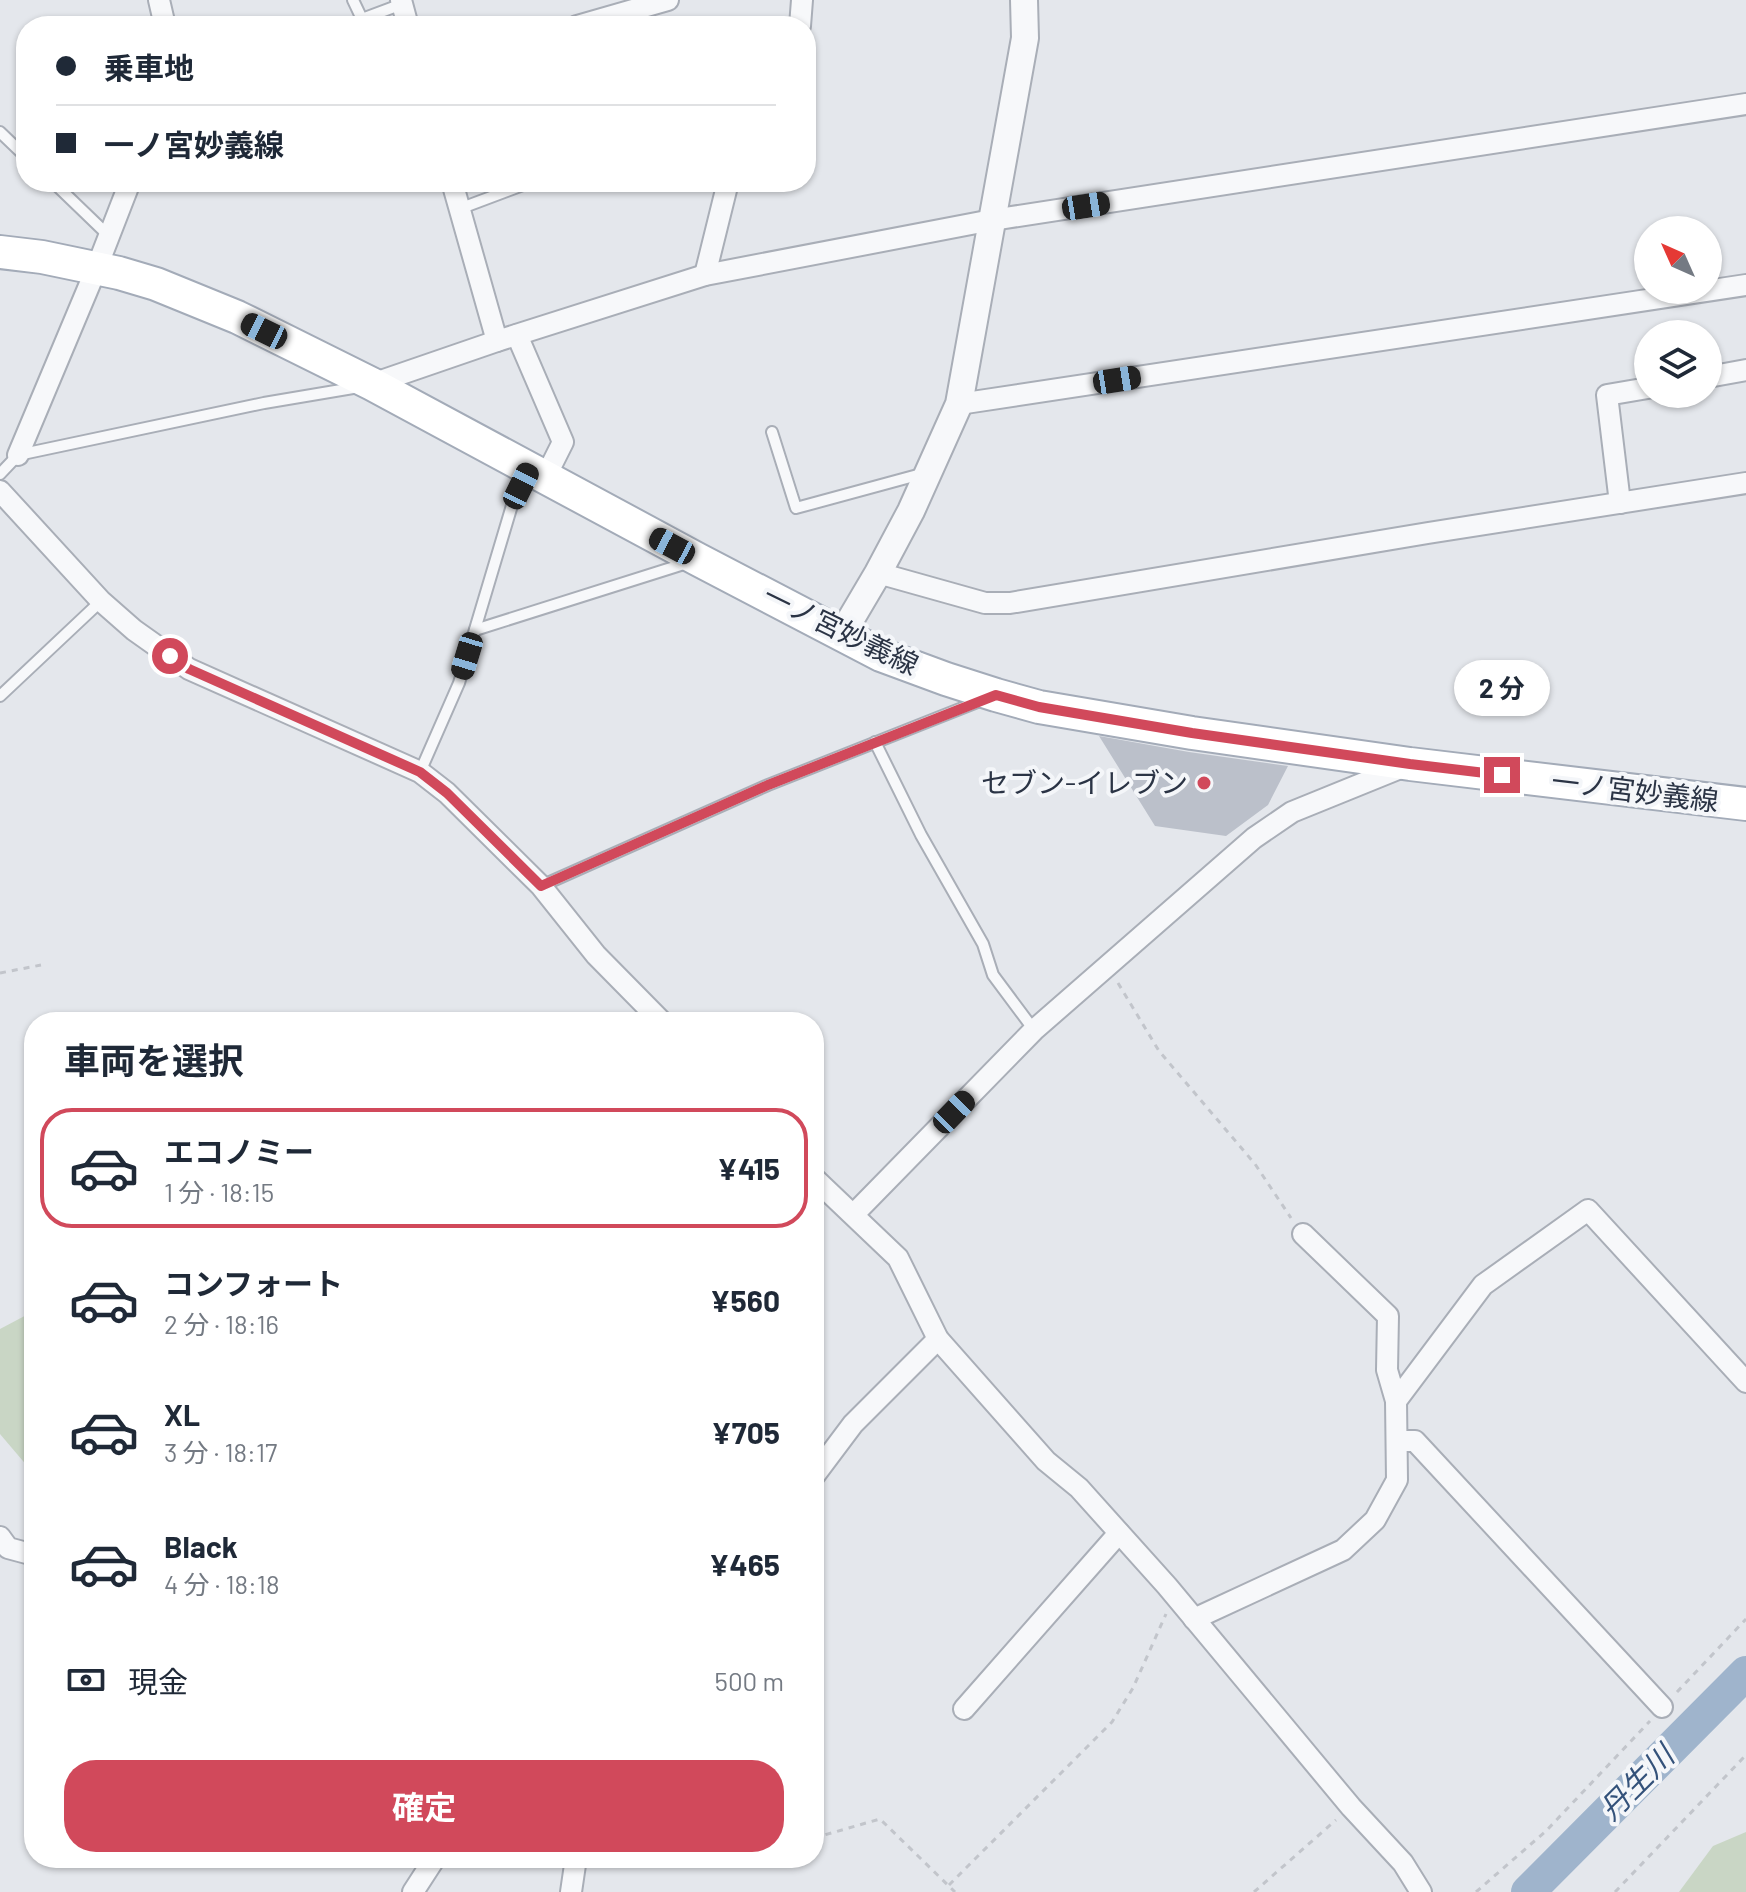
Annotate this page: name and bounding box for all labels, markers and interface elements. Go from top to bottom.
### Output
text: 乗車地 [104,49,194,85]
text: 一ノ宮妙義線 [104,126,284,162]
car [1060,190,1112,222]
north arrow [1634,216,1722,304]
map controls [1634,216,1722,408]
car [237,310,291,352]
button: layers [1634,320,1722,408]
car [1091,364,1143,396]
car [500,459,542,513]
car [645,524,699,568]
street label: 一ノ宮妙義線 [758,577,924,681]
car [449,630,485,682]
route start [152,638,188,674]
callout: 2 分 [1454,659,1550,715]
text: 2 分 [1479,672,1525,703]
route end [1484,757,1520,793]
street label: 一ノ宮妙義線 [1550,763,1721,817]
place label: セブン-イレブン [981,765,1188,799]
marker: セブン-イレブン [1195,774,1213,792]
text: 車両を選択 [64,1038,244,1081]
car [929,1086,979,1138]
icon: car [68,1132,140,1204]
text: エコノミー [164,1133,314,1169]
text: ¥415 [717,1150,780,1186]
text: 1 分 · 18:15 [164,1176,274,1207]
icon: car [68,1264,140,1336]
text: コンフォート [164,1265,343,1301]
text: ¥560 [710,1282,780,1318]
text: 2 分 · 18:16 [164,1308,279,1339]
icon: car [68,1396,140,1468]
text: XL [164,1396,200,1432]
text: ¥705 [711,1414,780,1450]
text: 3 分 · 18:17 [164,1436,277,1467]
icon: car [68,1528,140,1600]
text: Black [164,1528,238,1564]
text: ¥465 [709,1546,780,1582]
text: 4 分 · 18:18 [164,1568,280,1599]
icon: cash [64,1658,108,1702]
text: 現金 [128,1663,188,1699]
text: 500 m [715,1665,784,1696]
water label: 丹生川 [1591,1735,1682,1826]
button: 確定 [64,1760,784,1852]

